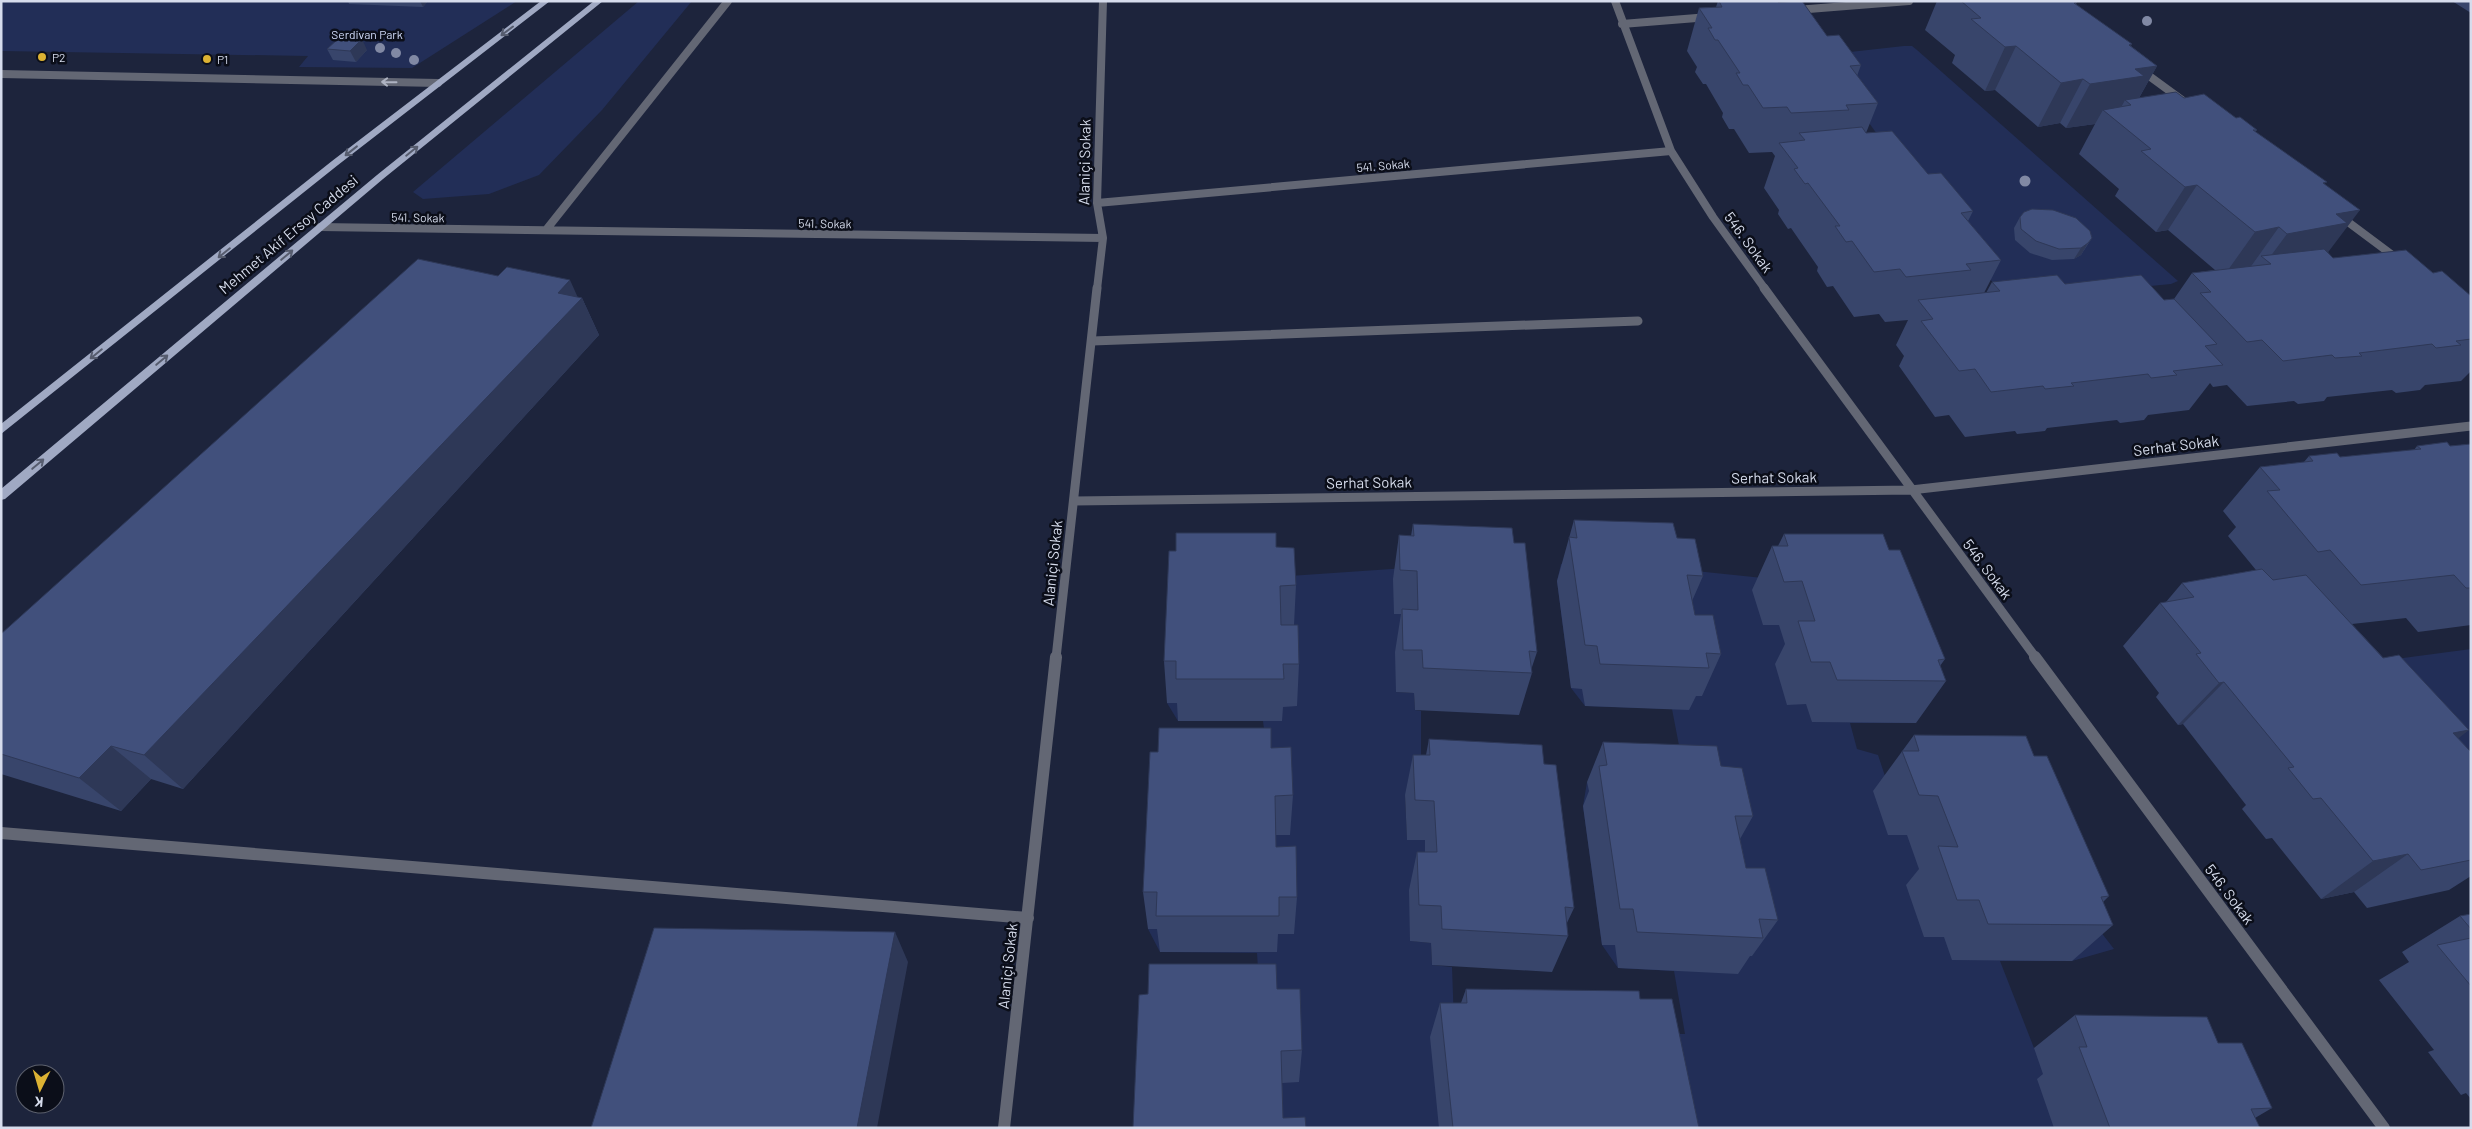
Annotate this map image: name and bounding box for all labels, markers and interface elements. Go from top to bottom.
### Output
one-way arrow [501,25,514,36]
park label: Serdivan Park [331,27,403,41]
place label: P2 [52,50,66,64]
marker: P2 [36,51,48,63]
place label: P1 [217,52,228,66]
marker: P1 [201,53,213,65]
one-way arrow [381,77,398,87]
street label: Alaniçi Sokak [1074,118,1094,205]
one-way arrow [345,146,358,157]
one-way arrow [405,146,418,157]
street label: 541. Sokak [1356,156,1410,174]
street label: Mehmet Akif Ersoy Caddesi [215,171,361,297]
street label: 546. Sokak [1721,208,1777,276]
street label: 541. Sokak [391,210,445,224]
street label: 541. Sokak [798,216,852,230]
one-way arrow [217,247,230,258]
one-way arrow [280,250,293,261]
one-way arrow [90,348,103,359]
one-way arrow [156,354,169,365]
street label: Serhat Sokak [2132,431,2220,459]
one-way arrow [31,459,44,470]
street label: Serhat Sokak [1731,467,1818,487]
street label: Serhat Sokak [1326,472,1413,492]
street label: Alaniçi Sokak [1039,519,1066,607]
street label: 546. Sokak [1960,535,2017,603]
street label: 546. Sokak [2202,860,2259,928]
street label: Alaniçi Sokak [994,922,1021,1010]
north arrow [15,1064,65,1114]
text: K [33,1094,44,1111]

